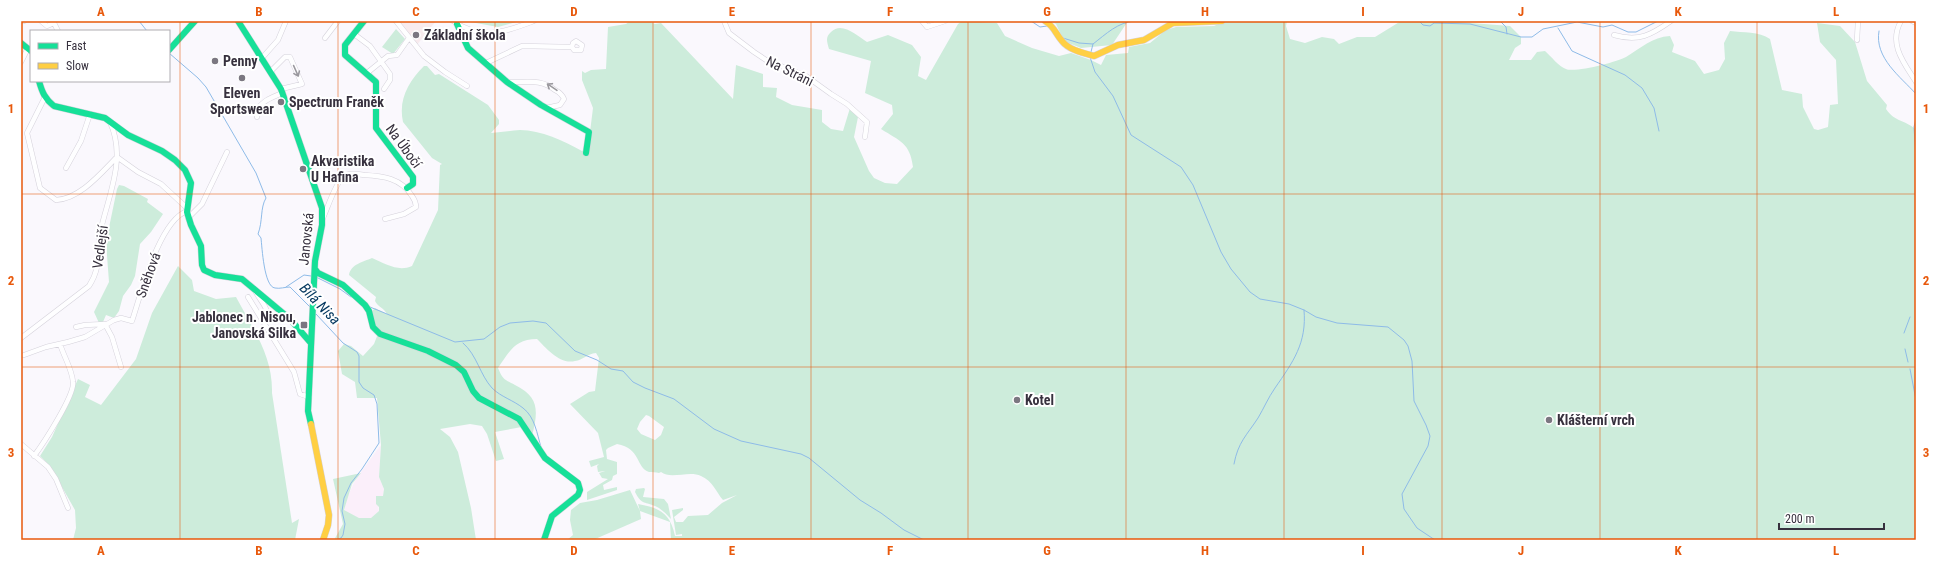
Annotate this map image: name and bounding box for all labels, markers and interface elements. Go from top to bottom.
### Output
text: A [97,4,105,19]
text: B [255,4,263,19]
text: C [412,4,420,19]
text: D [570,4,578,19]
text: E [729,4,736,19]
text: F [887,4,893,19]
text: G [1043,4,1051,19]
text: H [1201,4,1209,19]
text: I [1361,4,1365,19]
text: J [1518,4,1524,19]
text: K [1674,4,1682,19]
text: L [1833,4,1839,19]
place label: Základní škola [424,27,506,43]
legend [30,30,170,82]
marker: Základní škola [411,30,421,40]
text: Fast [66,39,87,53]
place label: Penny [223,53,258,69]
street label: Na Stráni [764,53,816,89]
marker: Penny [210,56,220,66]
text: Slow [66,59,89,73]
one-way arrow [293,64,301,76]
marker: Eleven Sportswear [237,73,247,83]
one-way arrow [546,83,557,91]
place label: Eleven Sportswear [210,85,274,117]
place label: Spectrum Franěk [289,94,384,110]
marker: Spectrum Franěk [276,97,286,107]
text: 1 [8,101,14,116]
text: 1 [1923,101,1929,116]
street label: Na Úbočí [383,120,426,172]
place label: Akvaristika U Hafina [311,153,375,185]
marker: Akvaristika U Hafina [298,164,308,174]
street label: Janovská [295,212,317,266]
street label: Vedlejší [89,224,111,270]
street label: Sněhová [132,250,164,300]
text: 2 [8,273,15,288]
text: 2 [1923,273,1930,288]
water label: Bílá Nisa [296,279,344,329]
place label: Jablonec n. Nisou, Janovská Silka [192,309,296,341]
marker: Jablonec n. Nisou, Janovská Silka [299,320,309,330]
place label: Kotel [1025,392,1054,408]
marker: Kotel [1012,395,1022,405]
place label: Klášterní vrch [1557,412,1635,428]
marker: Klášterní vrch [1544,415,1554,425]
text: 3 [8,445,14,460]
text: 3 [1923,445,1929,460]
scale bar [1779,505,1884,531]
text: 200 m [1785,512,1815,526]
text: A [97,543,105,558]
text: B [255,543,263,558]
text: C [412,543,420,558]
text: D [570,543,578,558]
text: E [729,543,736,558]
text: F [887,543,893,558]
text: G [1043,543,1051,558]
text: H [1201,543,1209,558]
text: I [1361,543,1365,558]
text: J [1518,543,1524,558]
text: K [1674,543,1682,558]
text: L [1833,543,1839,558]

